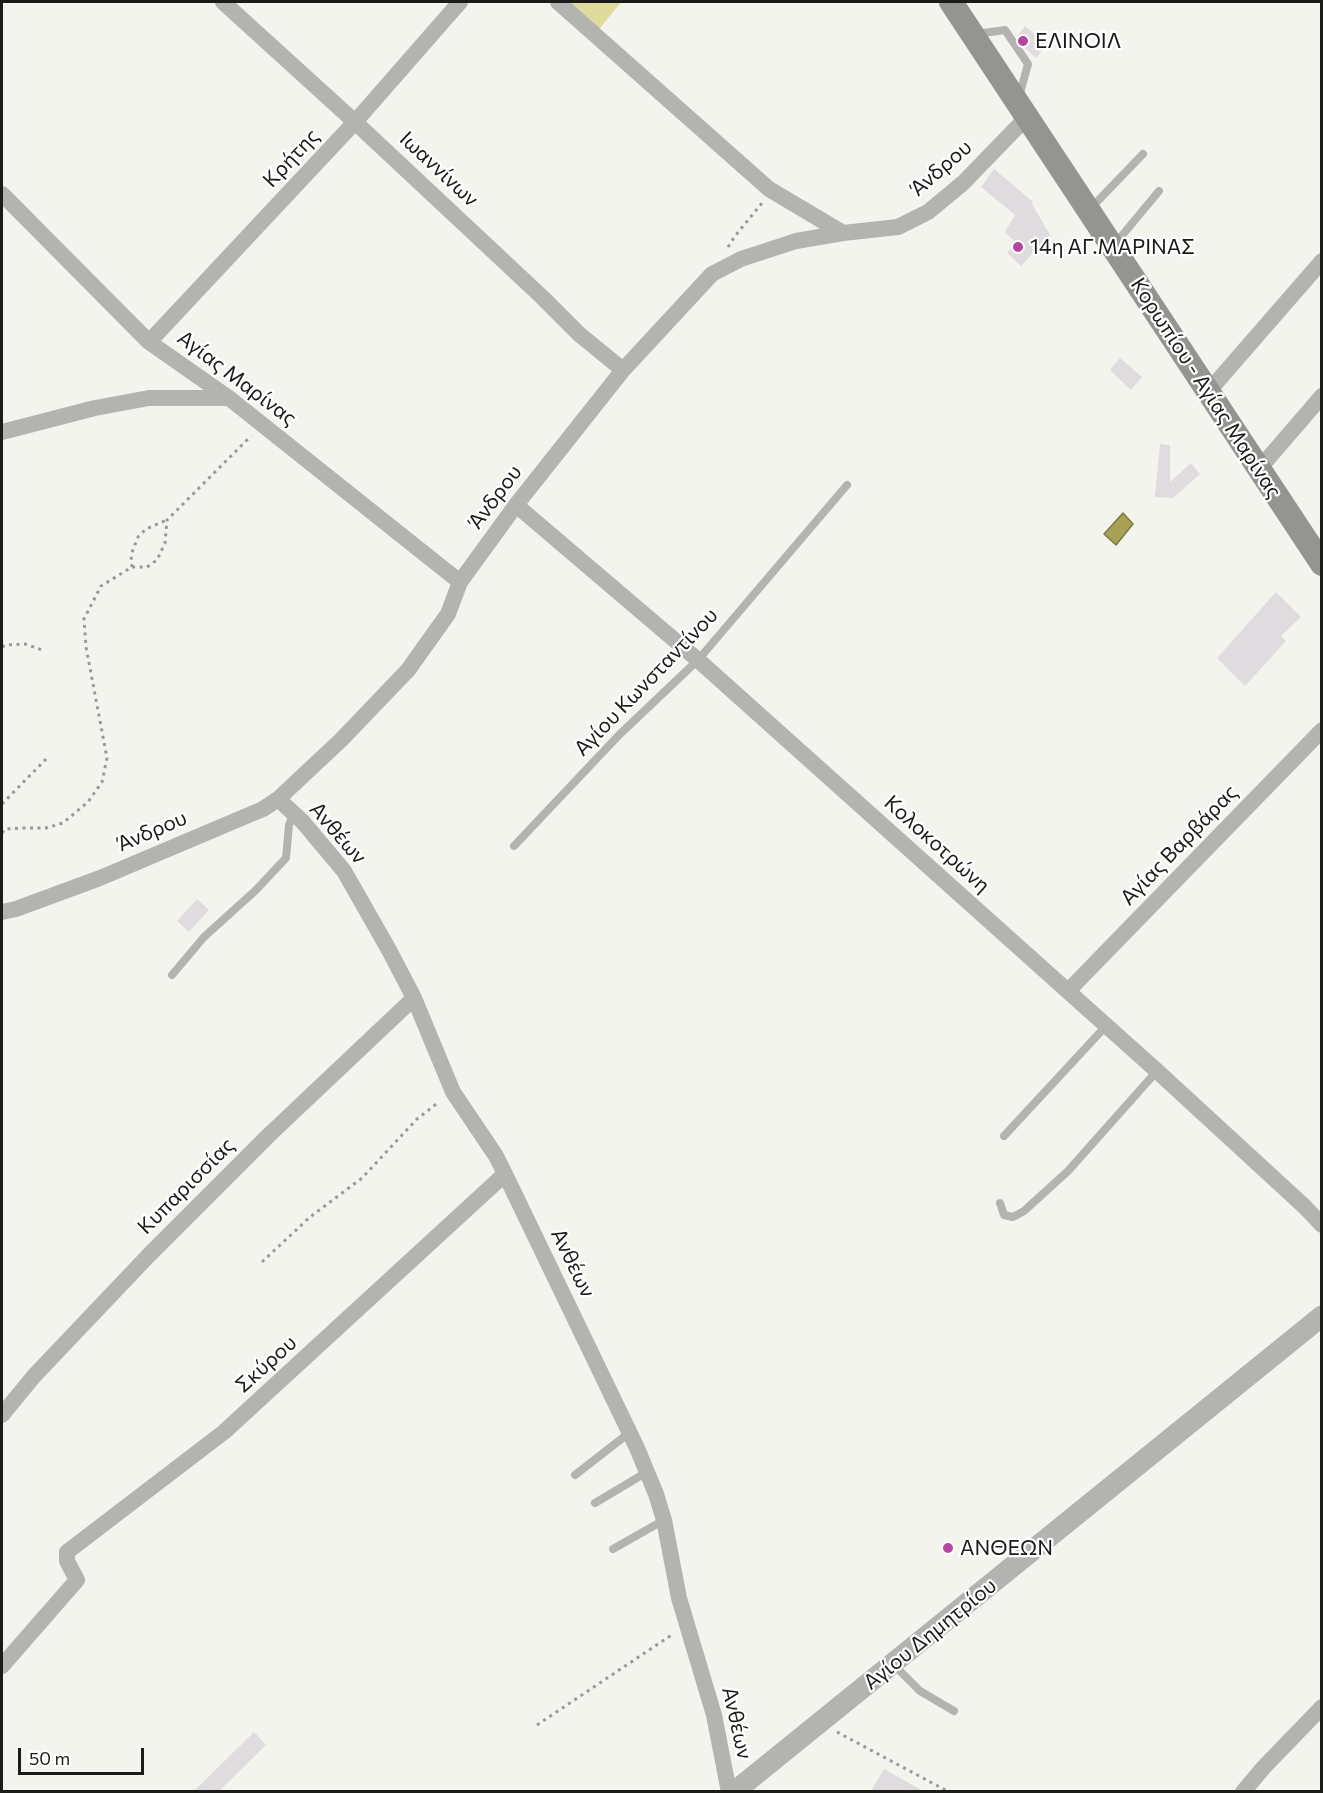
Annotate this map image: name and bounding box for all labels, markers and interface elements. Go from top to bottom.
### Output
place label: ΕΛΙΝΟΙΛ [1035,28,1121,54]
marker: ΕΛΙΝΟΙΛ [1016,34,1030,48]
street label: Κρήτης [258,123,324,193]
street label: Ιωαννίνων [394,126,484,212]
street label: Άνδρου [905,134,977,202]
place label: 14η ΑΓ.ΜΑΡΙΝΑΣ [1030,234,1195,260]
marker: 14η ΑΓ.ΜΑΡΙΝΑΣ [1011,240,1025,254]
street label: Κορωπίου - Αγίας Μαρίνας [1125,273,1287,503]
street label: Αγίας Μαρίνας [172,325,302,431]
street label: Άνδρου [463,460,527,534]
street label: Αγίου Κωνσταντίνου [569,603,723,761]
street label: Αγίας Βαρβάρας [1115,780,1243,910]
street label: Κολοκοτρώνη [879,790,995,898]
street label: Ανθέων [304,797,372,869]
street label: Άνδρου [113,805,191,857]
street label: Κυπαρισσίας [133,1133,239,1239]
street label: Ανθέων [546,1224,600,1302]
street label: Σκύρου [230,1330,302,1398]
place label: ΑΝΘΕΩΝ [960,1535,1053,1561]
marker: ΑΝΘΕΩΝ [941,1541,955,1555]
street label: Αγίου Δημητρίου [859,1573,1001,1695]
street label: Ανθέων [716,1684,758,1762]
scale bar [21,1736,147,1774]
text: 50 m [29,1747,70,1769]

